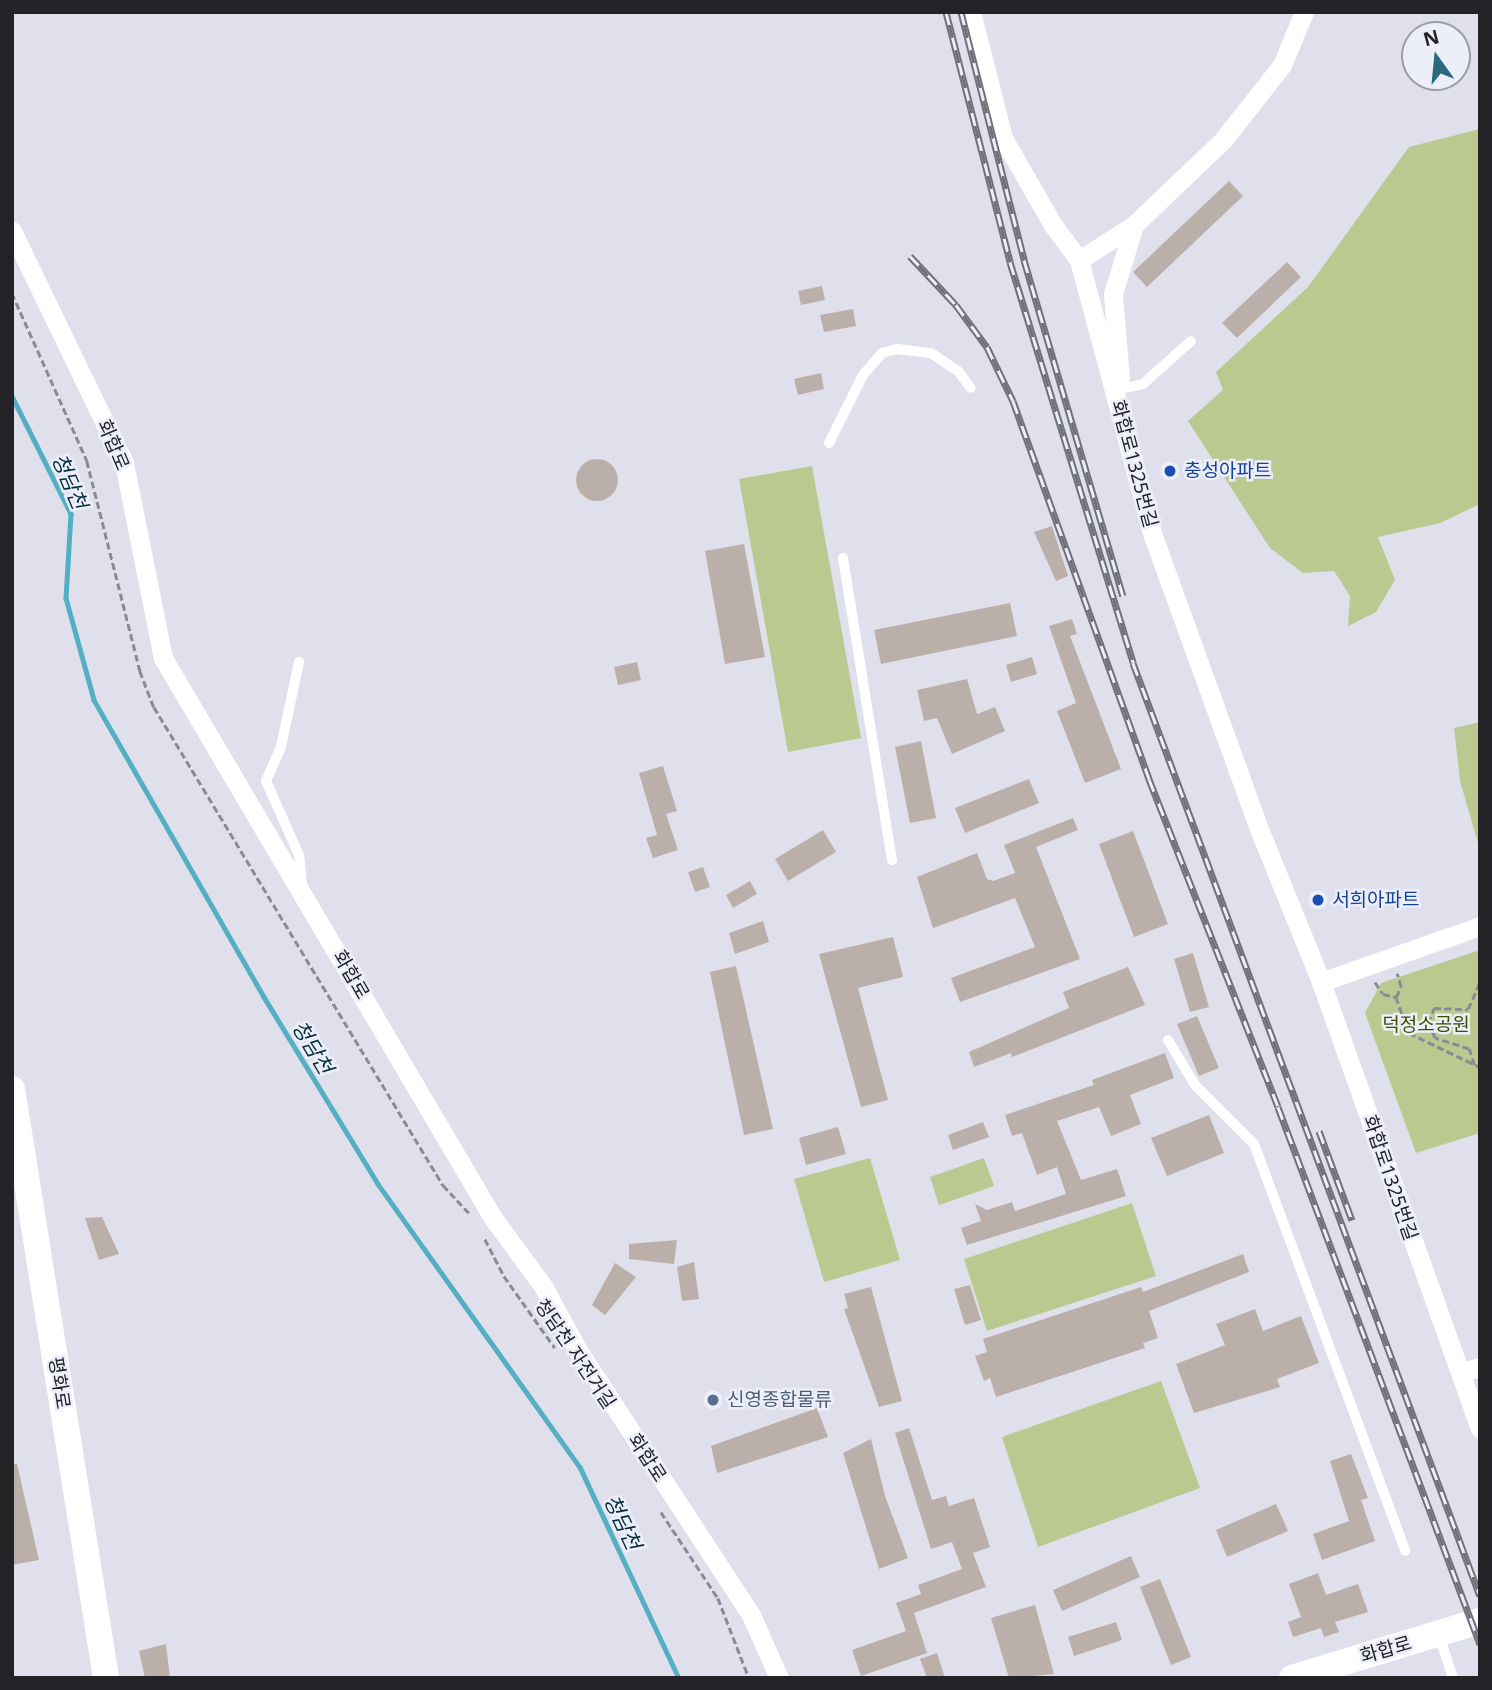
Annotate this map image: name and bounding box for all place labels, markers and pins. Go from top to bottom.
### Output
place label: 충성아파트 [1184,460,1271,482]
marker: 충성아파트 [1162,463,1178,479]
place label: 서희아파트 [1332,889,1419,911]
marker: 서희아파트 [1310,892,1326,908]
place label: 신영종합물류 [727,1389,832,1411]
marker: 신영종합물류 [705,1392,721,1408]

